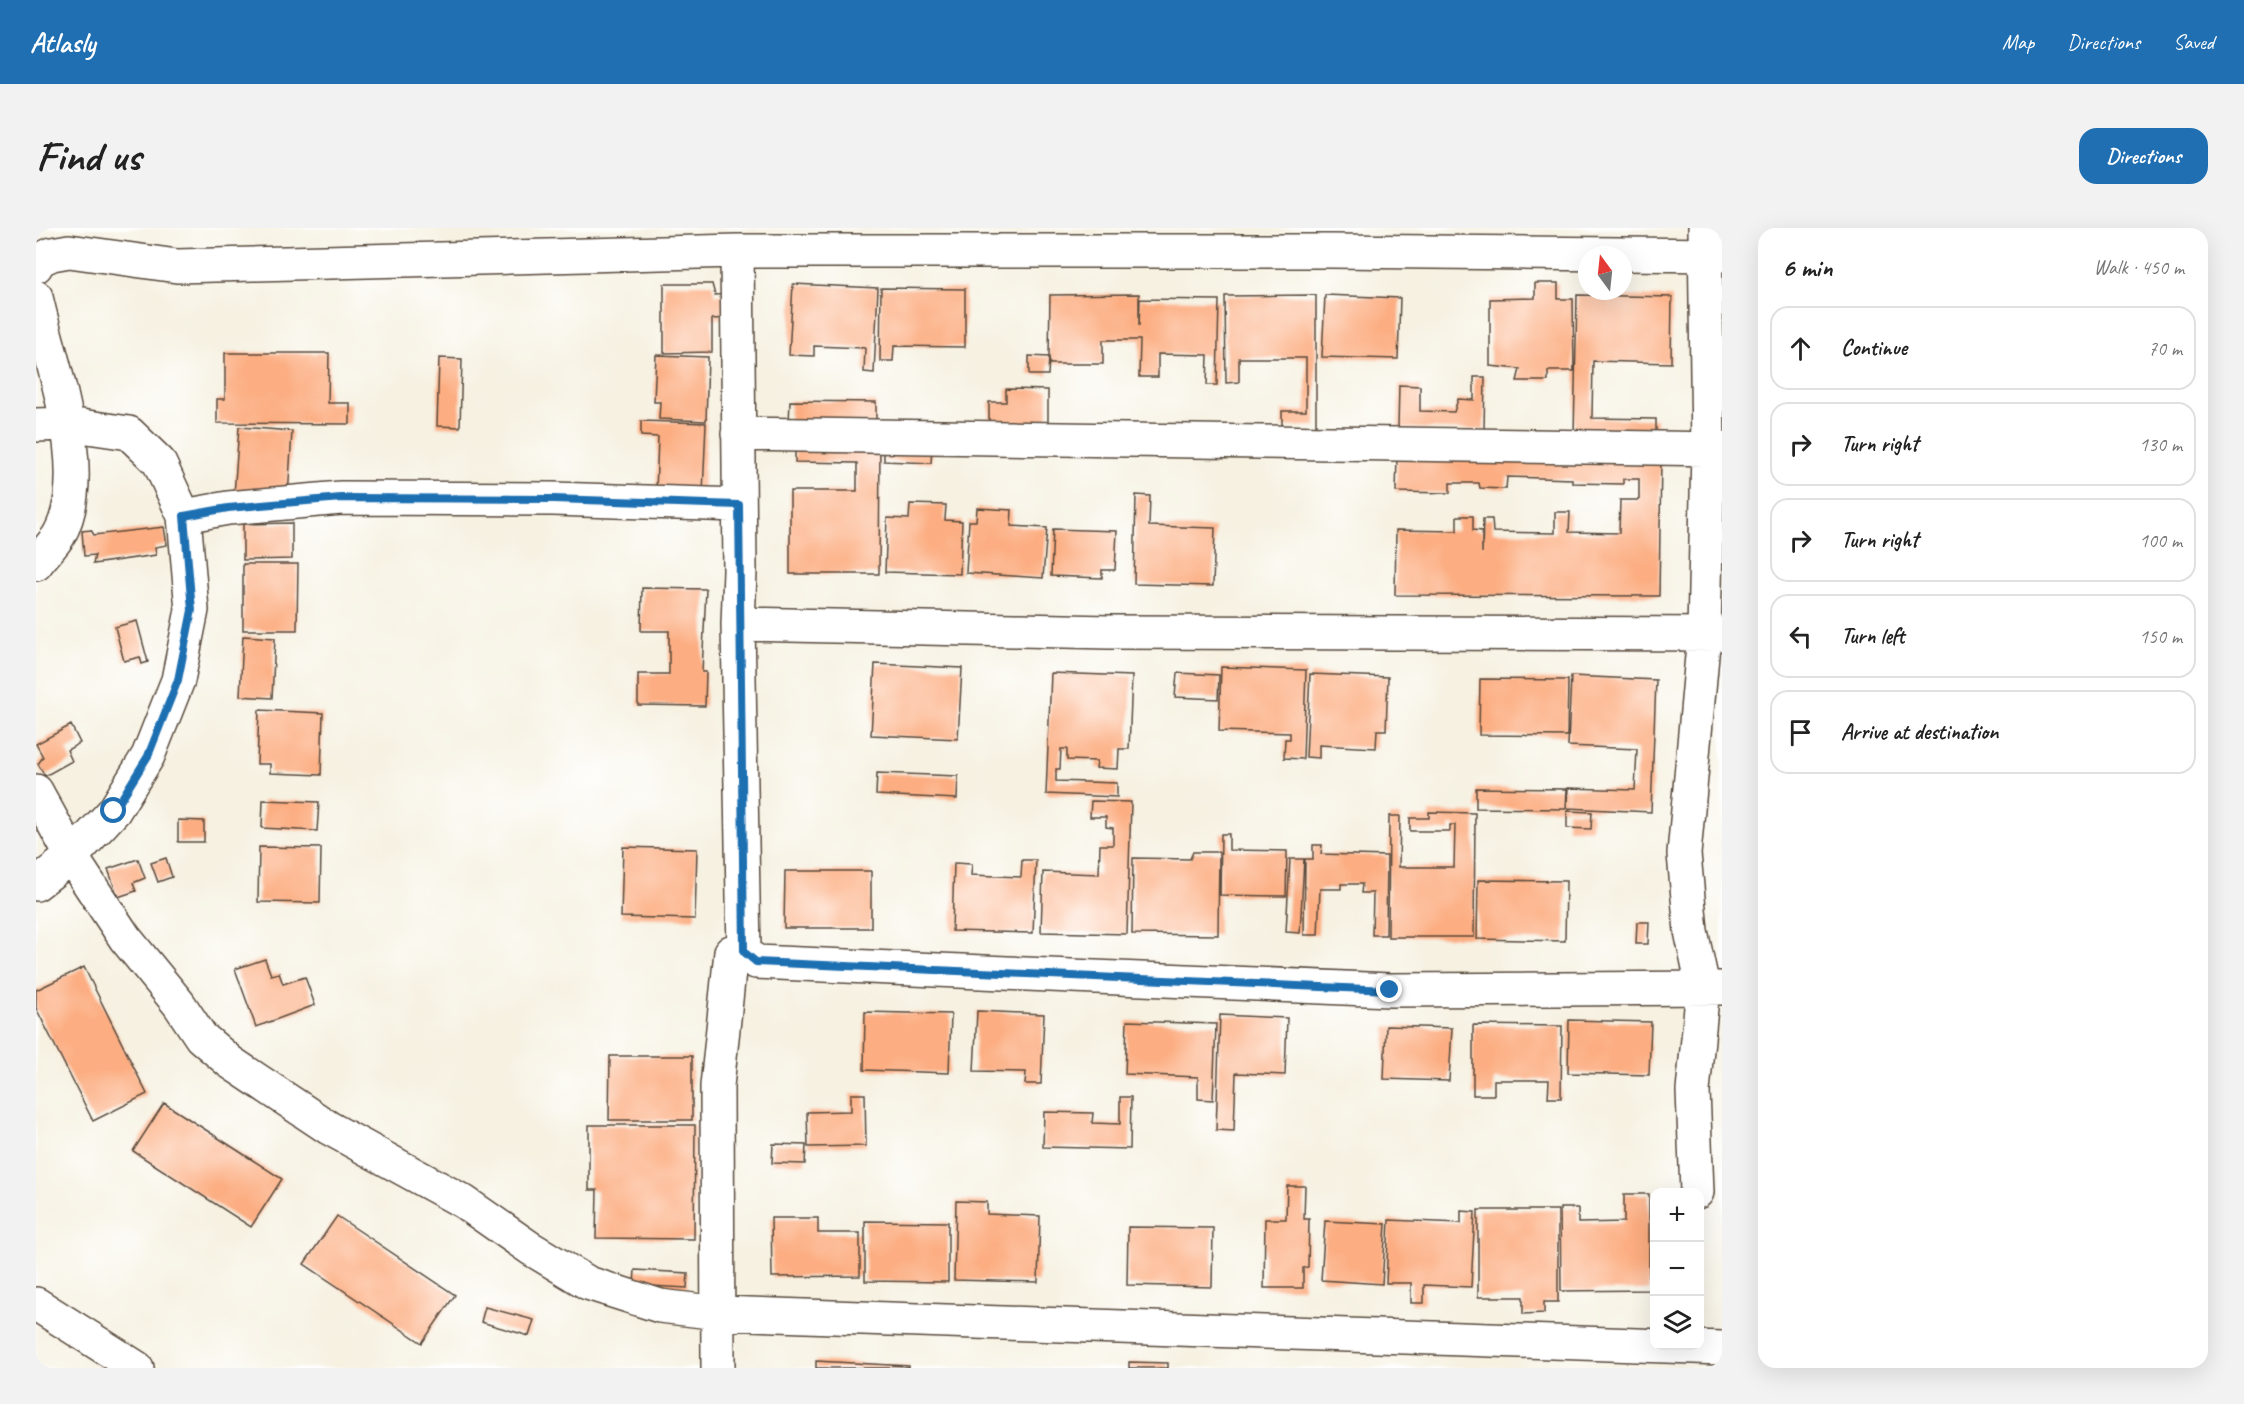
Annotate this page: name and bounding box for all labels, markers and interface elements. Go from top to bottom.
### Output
text: Atlasly [30,25,95,60]
text: Map [2002,29,2034,55]
text: Directions [2067,29,2140,55]
text: Saved [2173,29,2214,55]
button: Directions [2079,128,2208,184]
text: Find us [36,130,141,183]
north arrow [1578,246,1632,300]
text: 6 min [1782,251,1832,284]
text: Walk · 450 m [2094,255,2184,280]
icon: ahead [1784,332,1817,365]
text: Continue [1841,334,1907,362]
text: 70 m [2148,336,2182,361]
icon: right [1784,428,1817,461]
text: Turn right [1841,430,1918,458]
text: 130 m [2139,432,2182,457]
icon: right [1784,524,1817,557]
text: Turn right [1841,526,1918,554]
text: 100 m [2139,528,2182,553]
icon: left [1784,620,1817,653]
text: Turn left [1841,622,1905,650]
text: 150 m [2139,624,2182,649]
icon: arrive [1784,716,1817,749]
text: Arrive at destination [1841,718,1998,746]
route start [100,797,126,823]
route end [1376,976,1402,1002]
map controls [1650,1188,1704,1350]
button: + [1650,1188,1704,1242]
button: − [1650,1242,1704,1296]
button: layers [1650,1296,1704,1350]

